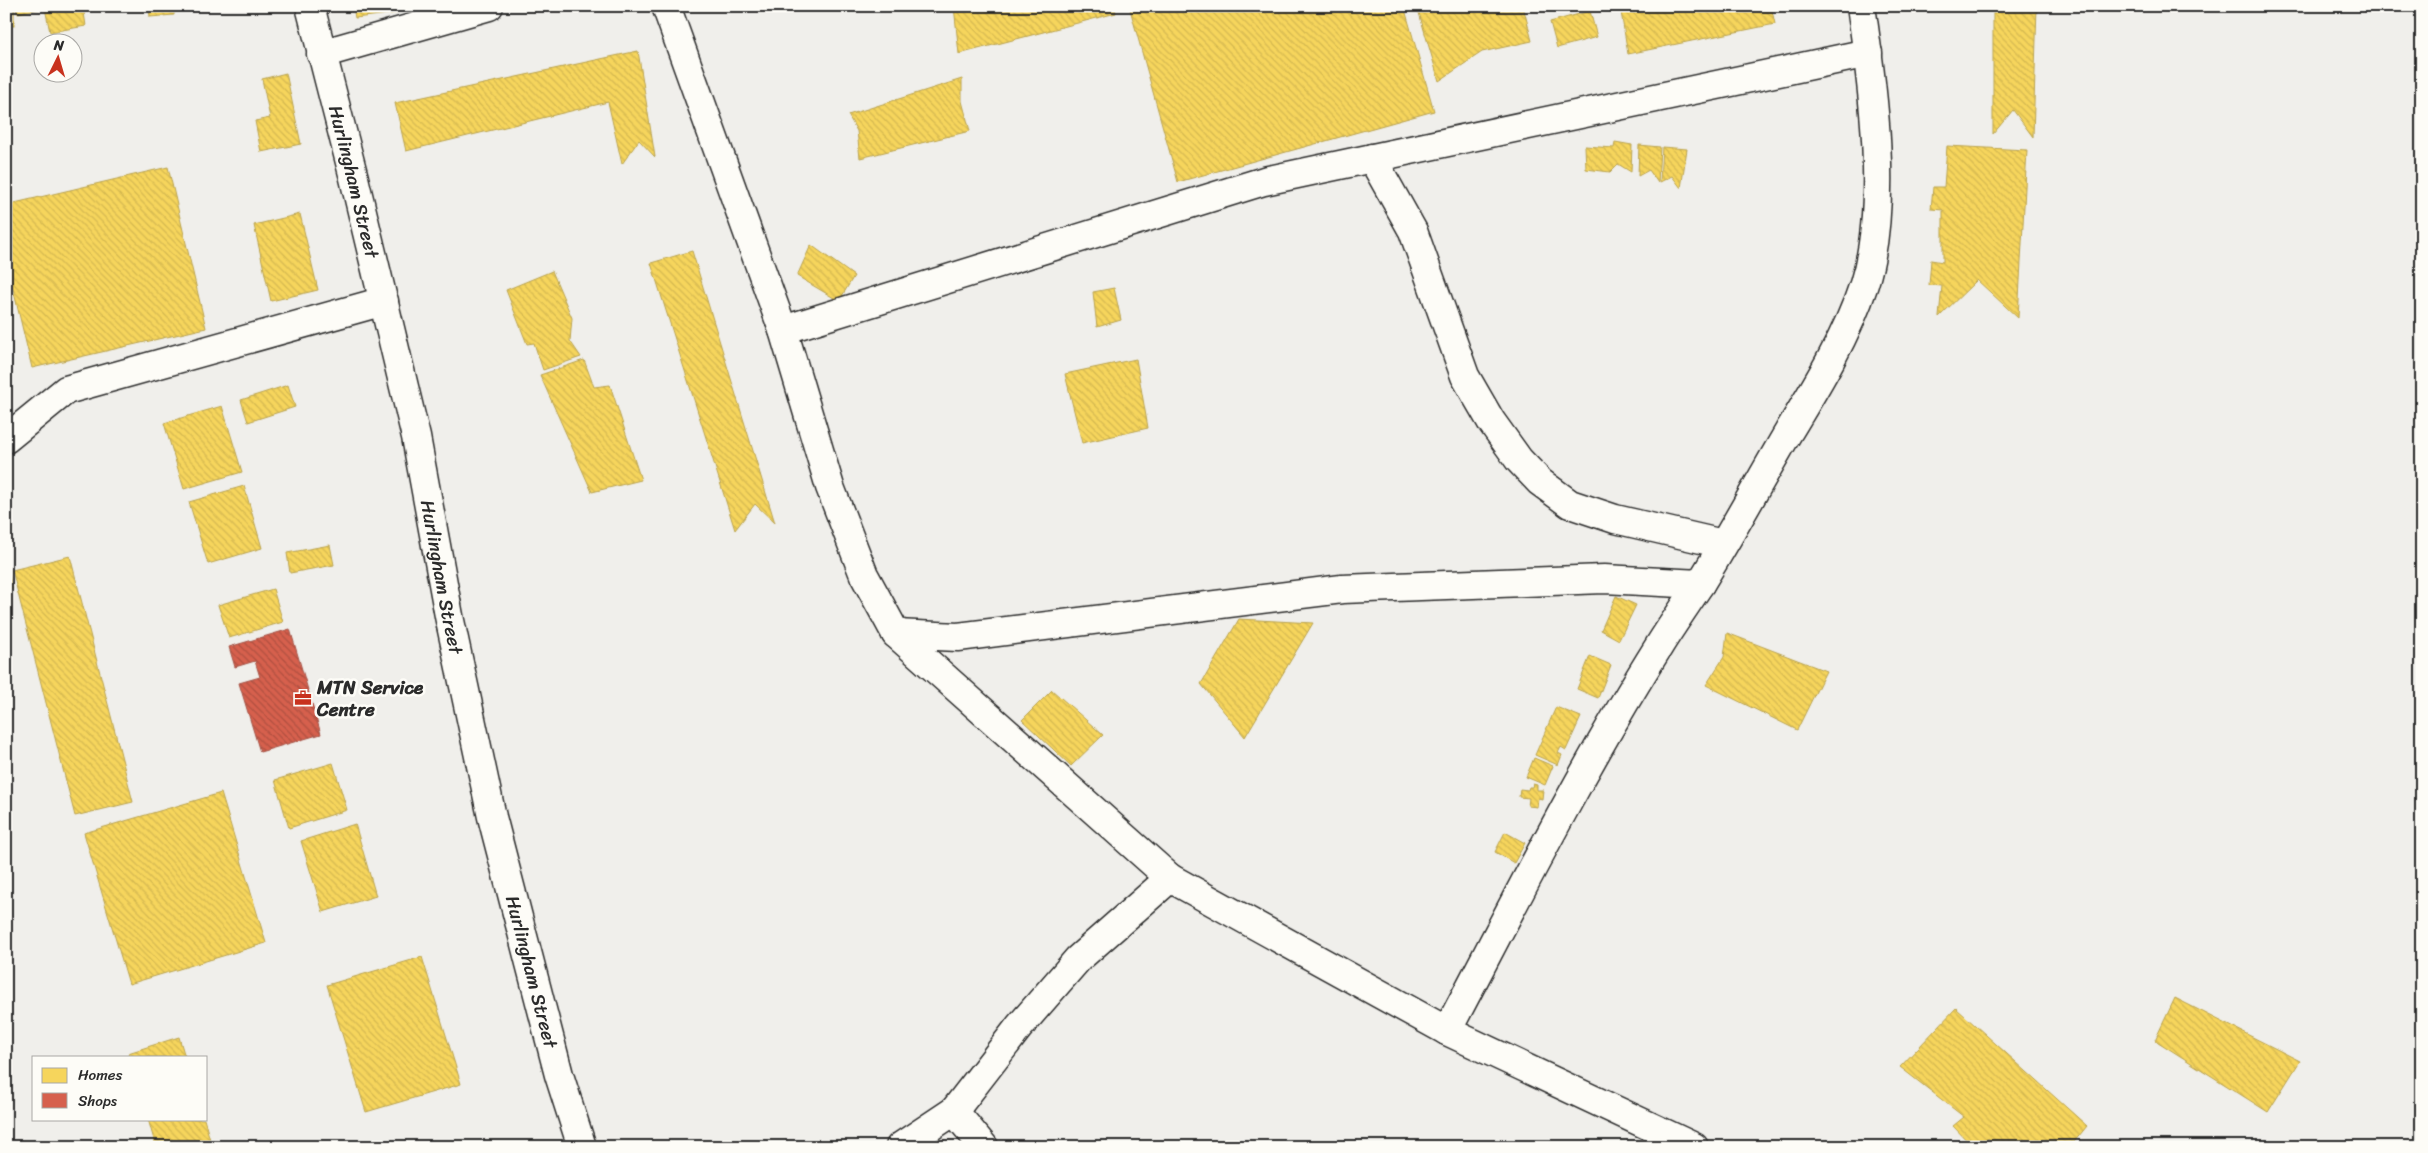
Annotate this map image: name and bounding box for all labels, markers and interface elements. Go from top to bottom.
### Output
north arrow [32,32,82,82]
text: N [52,33,65,58]
street label: Hurlingham Street [319,102,389,263]
street label: Hurlingham Street [411,497,473,658]
place label: MTN Service Centre [316,671,424,726]
office icon: MTN Service Centre [293,688,313,708]
street label: Hurlingham Street [496,892,568,1053]
legend [32,1056,208,1120]
text: Homes [78,1062,122,1088]
text: Shops [78,1088,118,1114]

